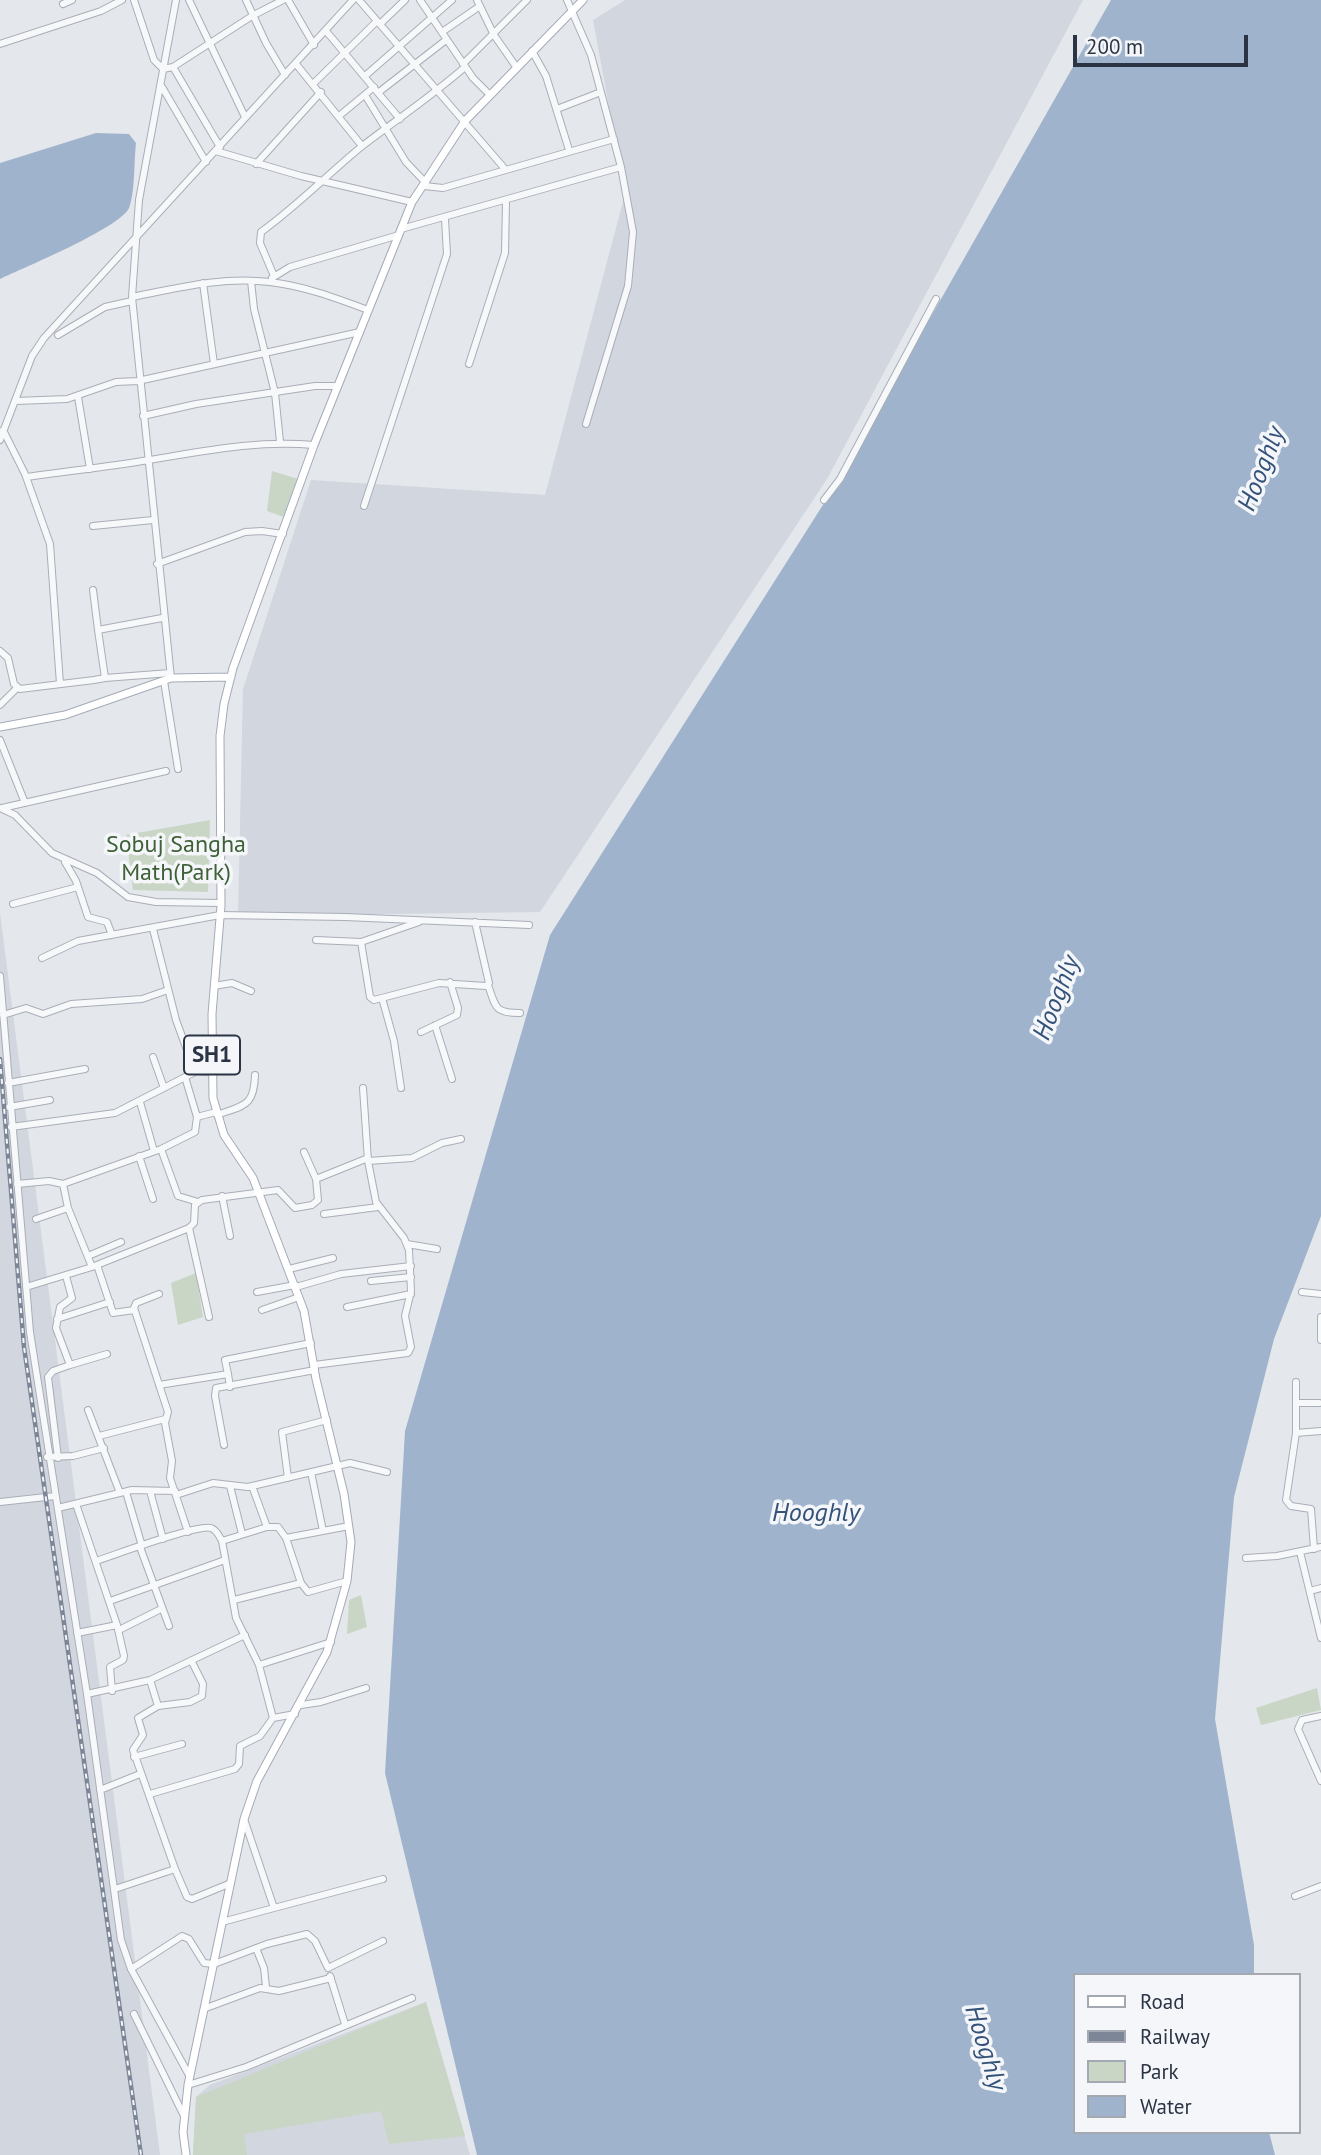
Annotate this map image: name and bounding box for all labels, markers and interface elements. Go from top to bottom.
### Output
scale bar [1076,21,1251,65]
text: 200 m [1086,33,1143,60]
water label: Hooghly [1232,422,1292,516]
park label: Sobuj Sangha Math(Park) [106,831,246,887]
water label: Hooghly [1027,951,1087,1045]
road number: SH1 [184,1036,240,1074]
water label: Hooghly [772,1498,860,1530]
legend [1072,1973,1300,2134]
text: Road [1140,1988,1184,2015]
water label: Hooghly [957,2001,1013,2095]
text: Railway [1140,2023,1210,2050]
text: Park [1140,2058,1179,2085]
text: Water [1140,2093,1192,2120]

